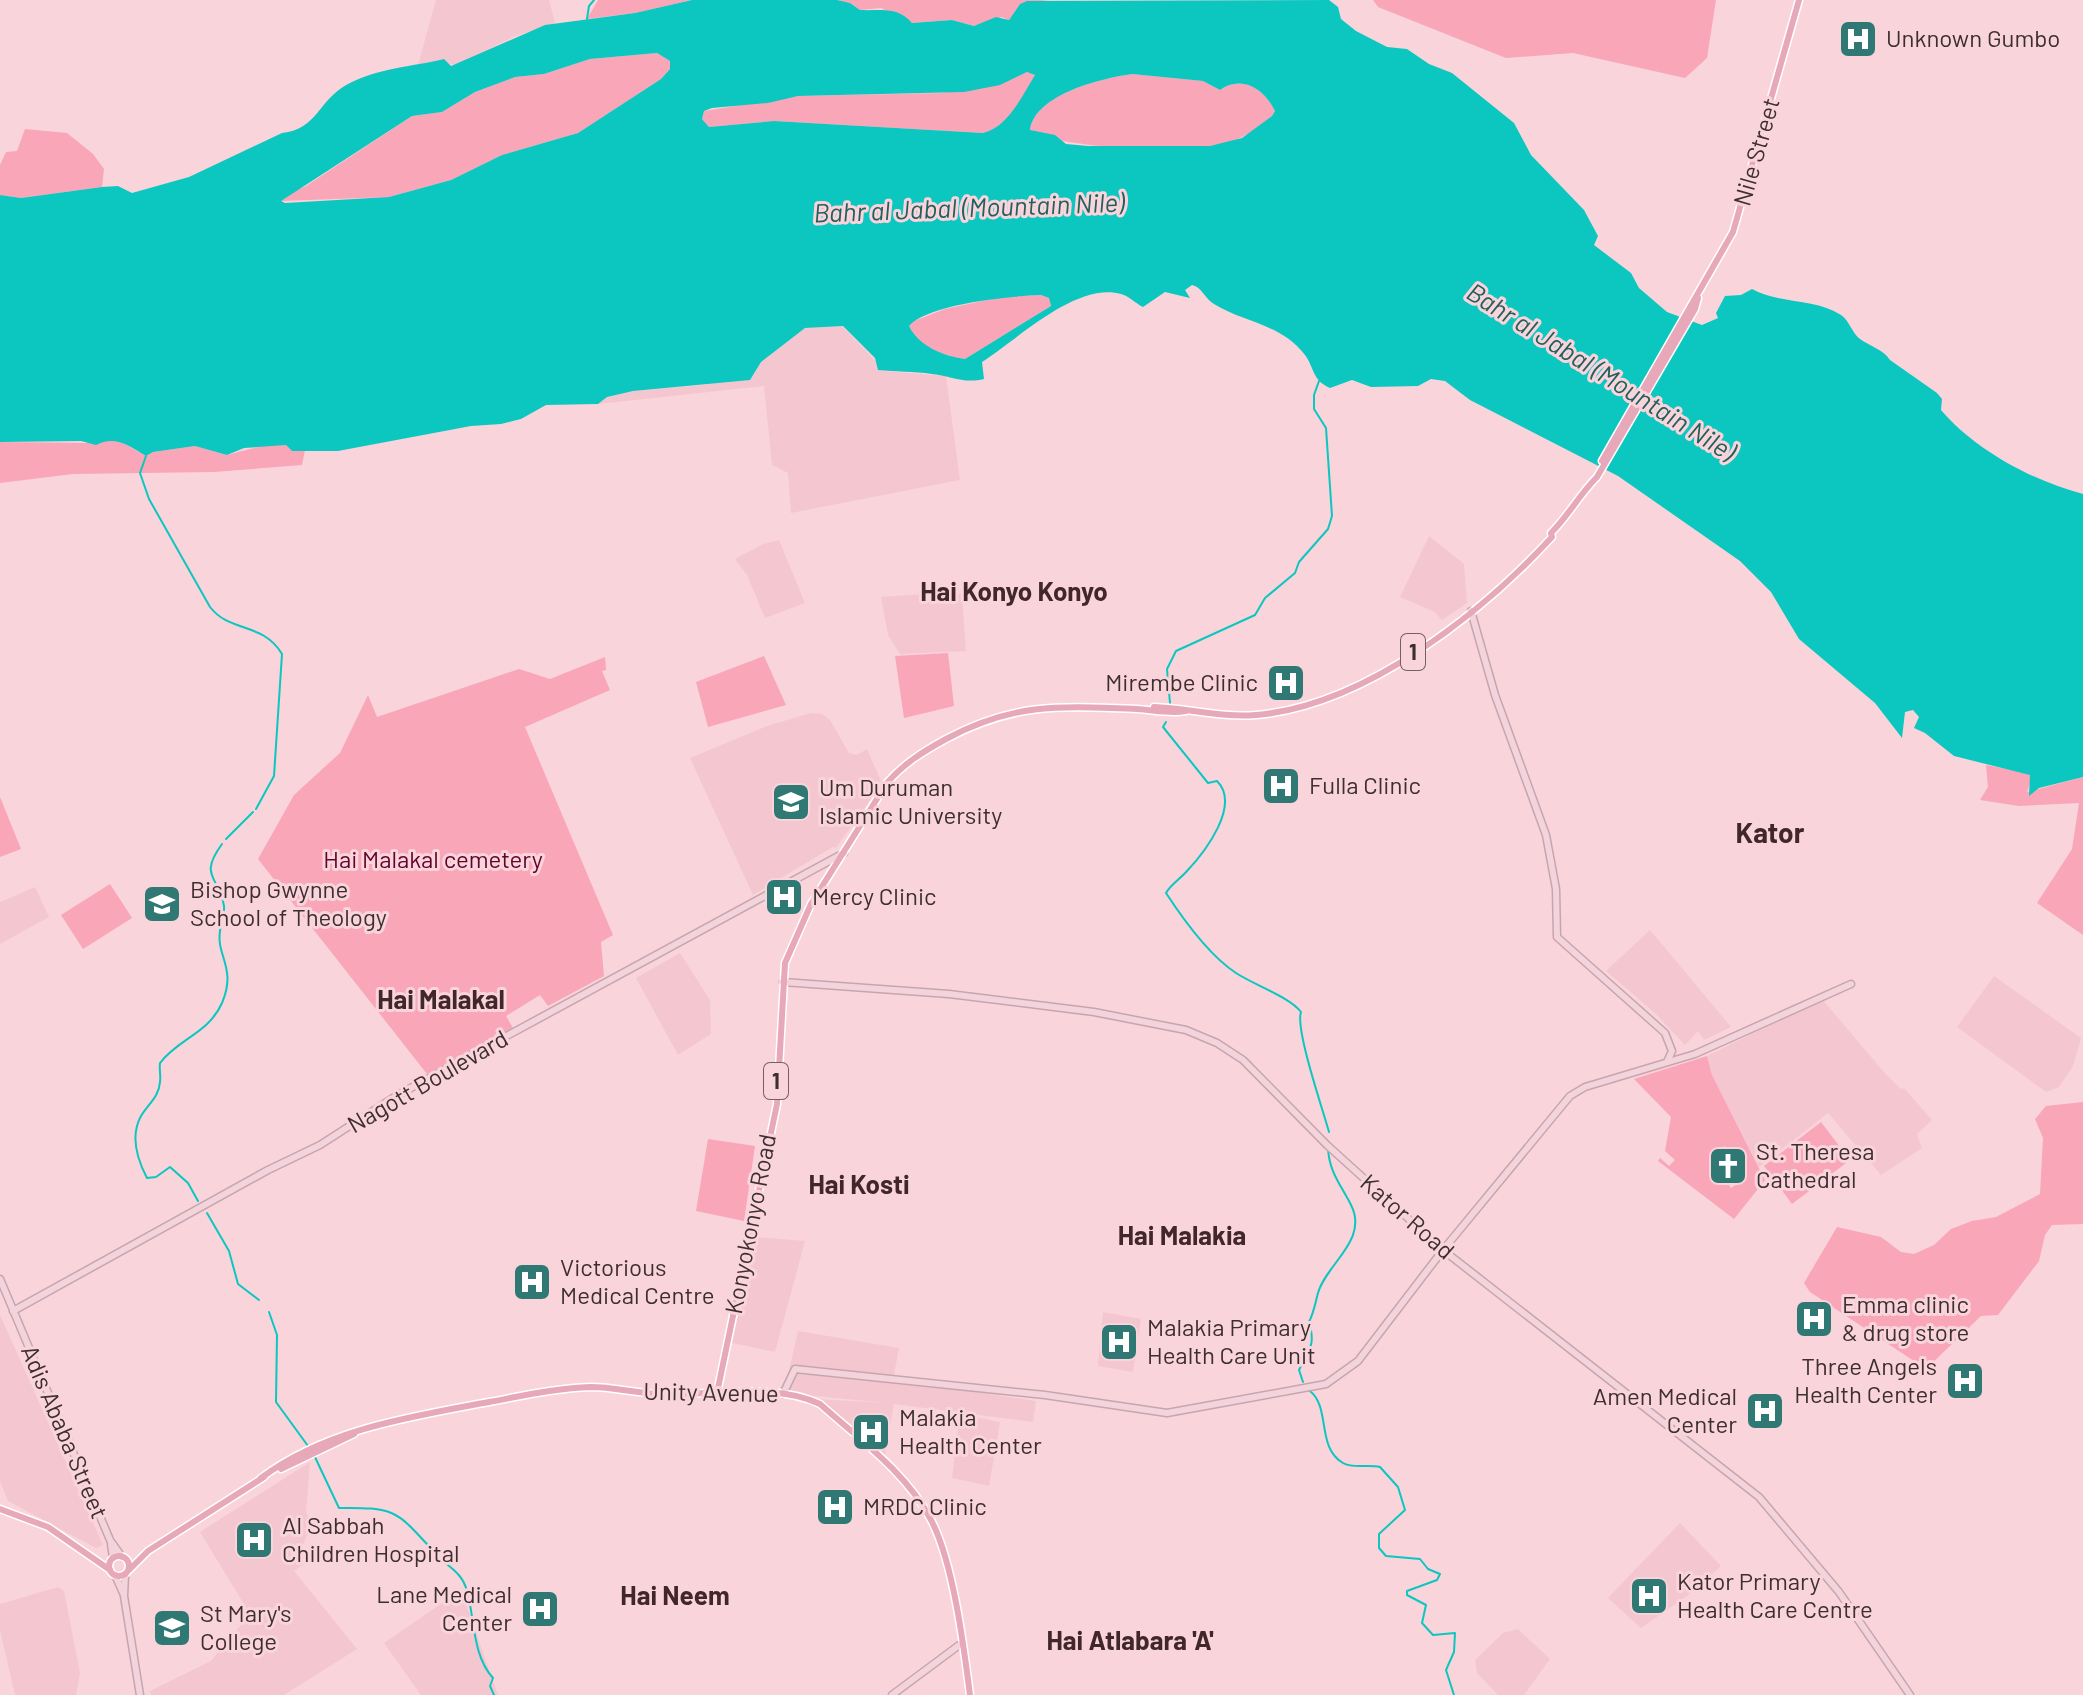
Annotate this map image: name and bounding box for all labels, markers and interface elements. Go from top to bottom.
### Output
hospital icon: Unknown Gumbo [1837,18,1879,60]
place label: Unknown Gumbo [1886,23,2060,52]
street label: Nile Street [1726,94,1785,209]
water label: Bahr al Jabal (Mountain Nile) [813,186,1126,227]
water label: Bahr al Jabal (Mountain Nile) [1462,275,1743,467]
district label: Hai Konyo Konyo [920,575,1108,606]
road number: 1 [1401,634,1425,670]
hospital icon: Mirembe Clinic [1265,662,1307,704]
place label: Mirembe Clinic [1105,667,1258,696]
hospital icon: Fulla Clinic [1260,765,1302,807]
place label: Fulla Clinic [1309,770,1421,799]
place label: Um Duruman Islamic University [819,772,1002,829]
school or university icon: Um Duruman Islamic University [770,781,812,823]
district label: Kator [1736,815,1805,849]
park label: Hai Malakal cemetery [323,844,543,873]
place label: Bishop Gwynne School of Theology [190,874,387,931]
hospital icon: Mercy Clinic [763,876,805,918]
place label: Mercy Clinic [812,881,937,910]
school or university icon: Bishop Gwynne School of Theology [141,883,183,925]
district label: Hai Malakal [377,983,505,1014]
street label: Nagott Boulevard [342,1023,513,1138]
road number: 1 [764,1063,788,1099]
street label: Konyokonyo Road [718,1131,781,1316]
place label: St. Theresa Cathedral [1756,1136,1874,1193]
church icon: St. Theresa Cathedral [1707,1145,1749,1187]
street label: Kator Road [1355,1167,1461,1264]
district label: Hai Kosti [808,1168,910,1199]
district label: Hai Malakia [1118,1219,1246,1250]
place label: Victorious Medical Centre [560,1252,715,1309]
hospital icon: Victorious Medical Centre [511,1261,553,1303]
place label: Emma clinic & drug store [1842,1289,1969,1346]
hospital icon: Emma clinic & drug store [1793,1298,1835,1340]
place label: Malakia Primary Health Care Unit [1147,1312,1316,1369]
hospital icon: Malakia Primary Health Care Unit [1098,1321,1140,1363]
street label: Adis Ababa Street [16,1340,115,1522]
place label: Three Angels Health Center [1794,1351,1937,1408]
hospital icon: Three Angels Health Center [1944,1360,1986,1402]
street label: Unity Avenue [643,1376,779,1407]
place label: Amen Medical Center [1593,1381,1737,1438]
hospital icon: Amen Medical Center [1744,1390,1786,1432]
place label: Malakia Health Center [899,1402,1042,1459]
hospital icon: Malakia Health Center [850,1411,892,1453]
hospital icon: MRDC Clinic [814,1486,856,1528]
place label: MRDC Clinic [863,1491,987,1520]
place label: Al Sabbah Children Hospital [282,1510,460,1567]
hospital icon: Al Sabbah Children Hospital [233,1519,275,1561]
place label: Kator Primary Health Care Centre [1677,1566,1873,1623]
hospital icon: Kator Primary Health Care Centre [1628,1575,1670,1617]
place label: Lane Medical Center [376,1579,512,1636]
district label: Hai Neem [620,1579,730,1610]
hospital icon: Lane Medical Center [519,1588,561,1630]
place label: St Mary's College [200,1598,292,1655]
school or university icon: St Mary's College [151,1607,193,1649]
district label: Hai Atlabara 'A' [1047,1624,1214,1655]

